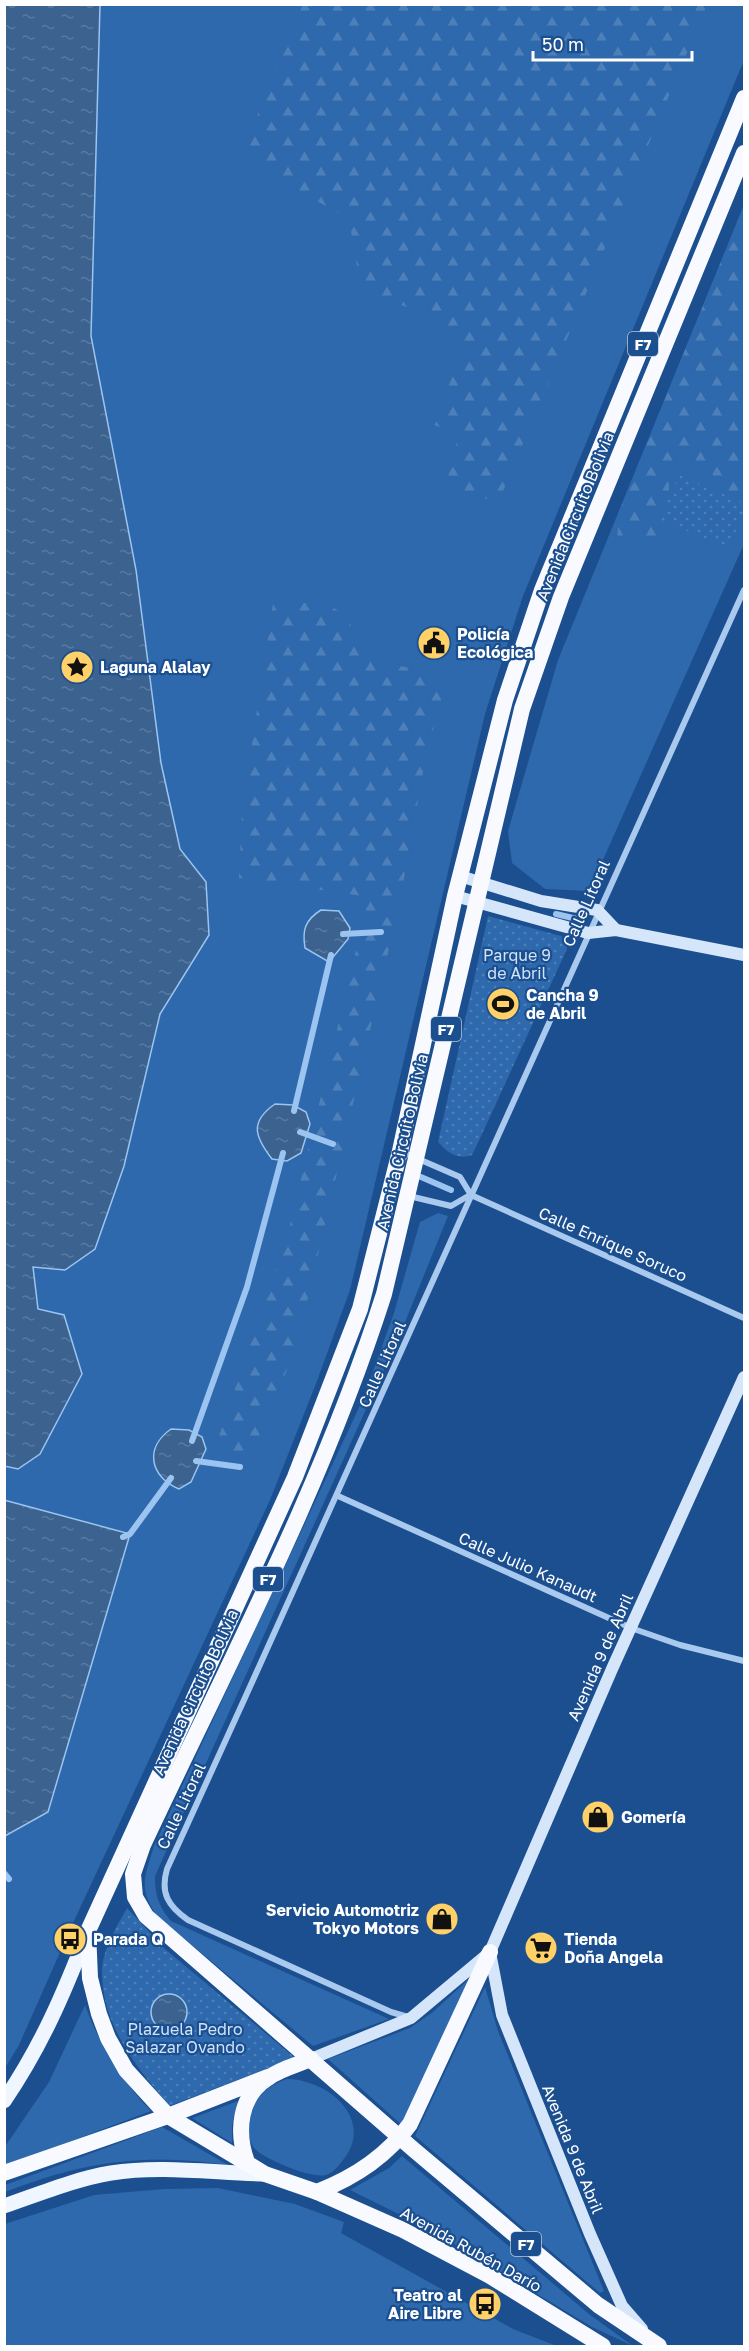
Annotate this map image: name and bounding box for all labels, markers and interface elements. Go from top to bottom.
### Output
scale bar [533,24,692,62]
text: 50 m [542,33,584,55]
road number: F7 [628,332,658,356]
street label: Avenida Circuito Bolivia [532,429,618,603]
place label: Policía Ecológica [457,624,533,662]
public building icon: Policía Ecológica [416,625,452,661]
place icon: Laguna Alalay [59,649,95,685]
place label: Laguna Alalay [100,657,211,677]
street label: Calle Litoral [558,856,614,950]
park label: Parque 9 de Abril [483,945,551,983]
place label: Cancha 9 de Abril [526,985,599,1023]
sports icon: Cancha 9 de Abril [485,986,521,1022]
road number: F7 [431,1017,461,1041]
street label: Avenida Circuito Bolivia [372,1052,432,1232]
street label: Calle Enrique Soruco [536,1202,690,1286]
street label: Calle Litoral [354,1317,410,1411]
street label: Calle Julio Kanaudt [456,1527,600,1607]
road number: F7 [253,1567,283,1591]
street label: Avenida 9 de Abril [563,1590,637,1724]
street label: Avenida Circuito Bolivia [148,1606,242,1778]
street label: Calle Litoral [152,1760,210,1852]
shop icon: Gomería [580,1799,616,1835]
place label: Gomería [621,1807,686,1827]
place label: Servicio Automotriz Tokyo Motors [266,1900,419,1938]
shop icon: Servicio Automotriz Tokyo Motors [424,1901,460,1937]
bus stop icon: Parada Q [52,1921,88,1957]
place label: Parada Q [93,1929,164,1949]
place label: Tienda Doña Angela [564,1929,663,1967]
supermarket icon: Tienda Doña Angela [523,1930,559,1966]
park label: Plazuela Pedro Salazar Ovando [125,2019,245,2057]
street label: Avenida 9 de Abril [538,2081,608,2217]
street label: Avenida Rubén Darío [397,2202,545,2296]
road number: F7 [511,2232,541,2256]
place label: Teatro al Aire Libre [388,2285,463,2323]
bus stop icon: Teatro al Aire Libre [467,2286,503,2322]

